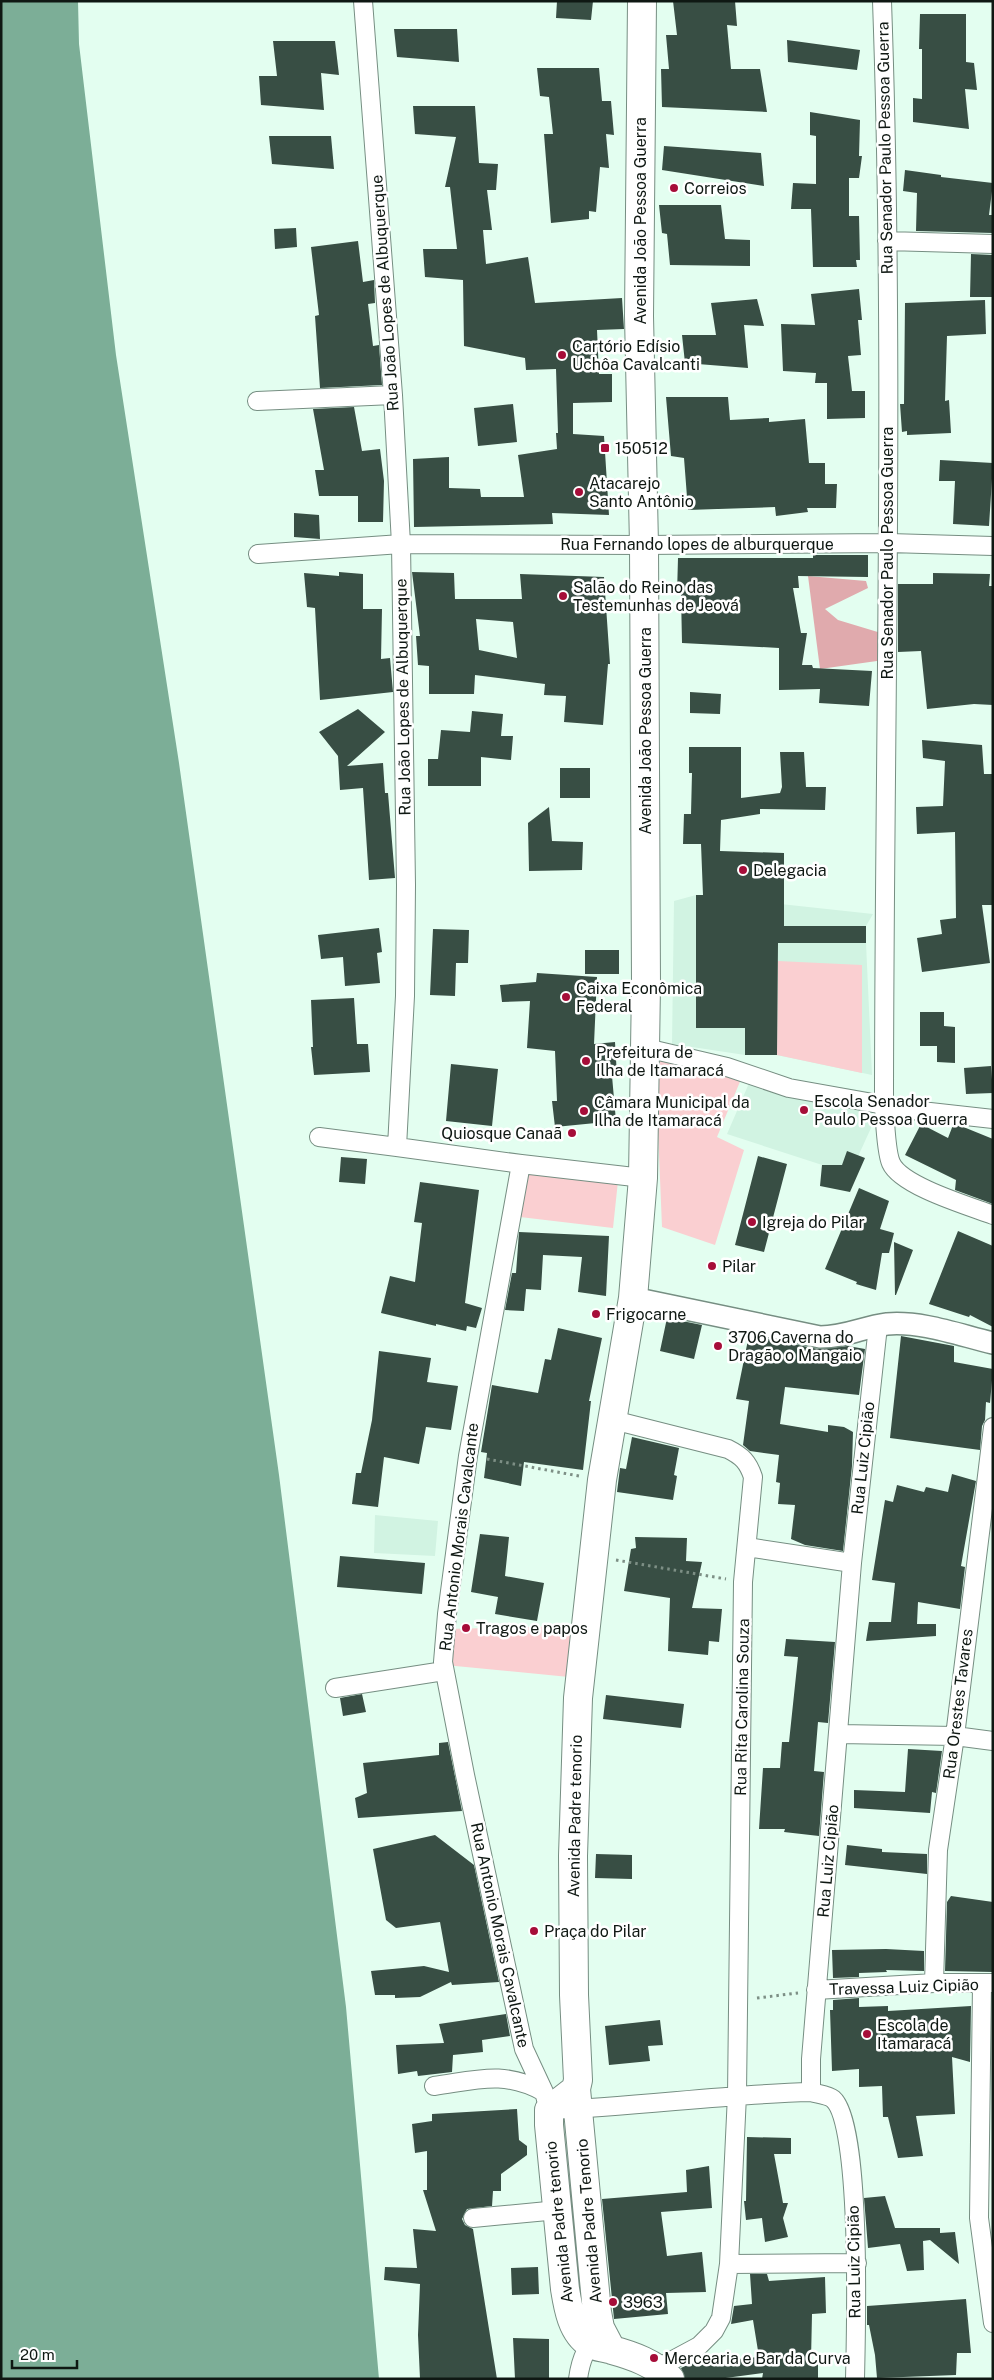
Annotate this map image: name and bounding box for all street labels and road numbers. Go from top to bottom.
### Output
street label: Rua Senador Paulo Pessoa Guerra [873,21,897,275]
street label: Avenida João Pessoa Guerra [631,117,650,325]
street label: Rua João Lopes de Albuquerque [367,174,403,412]
street label: Rua Senador Paulo Pessoa Guerra [878,427,897,679]
street label: Rua Fernando lopes de alburquerque [560,535,834,554]
street label: Rua João Lopes de Albuquerque [391,578,415,816]
street label: Avenida João Pessoa Guerra [636,627,655,835]
street label: Rua Luiz Cipião [848,1401,878,1515]
street label: Rua Antonio Morais Cavalcante [436,1422,482,1652]
street label: Rua Rita Carolina Souza [731,1618,753,1796]
street label: Rua Orestes Tavares [939,1628,977,1780]
street label: Avenida Padre tenorio [564,1734,586,1898]
street label: Rua Luiz Cipião [814,1804,842,1918]
street label: Rua Antonio Morais Cavalcante [467,1821,533,2049]
street label: Travessa Luiz Cipião [829,1975,979,1999]
street label: Avenida Padre Tenorio [572,2138,606,2304]
street label: Avenida Padre tenorio [541,2140,577,2304]
street label: Rua Luiz Cipião [844,2205,864,2319]

